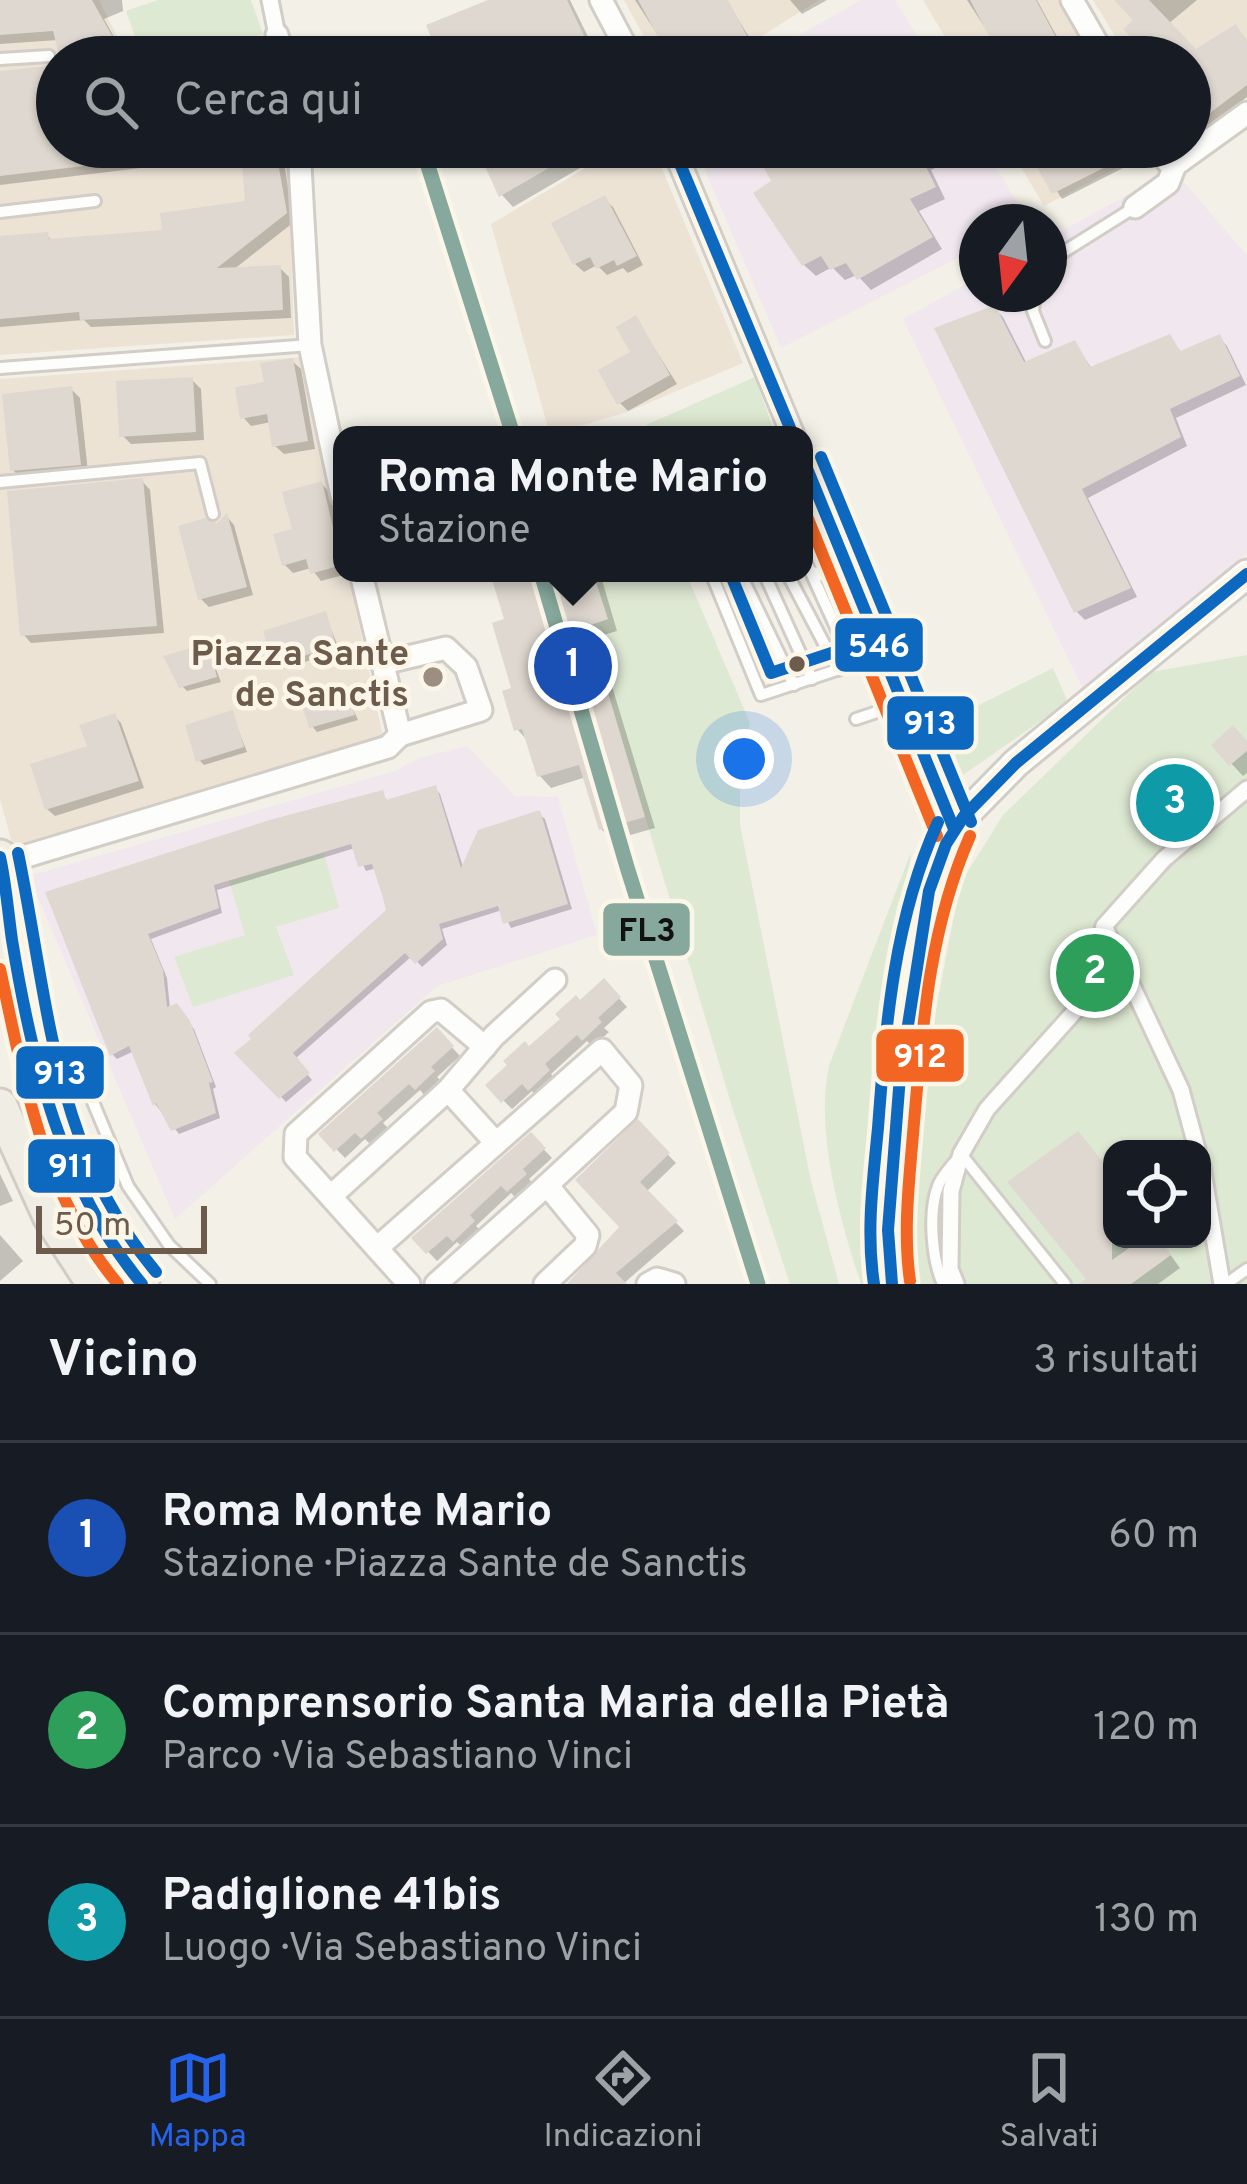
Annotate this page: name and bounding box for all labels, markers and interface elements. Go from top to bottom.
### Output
search box [36,36,1211,168]
icon: search [78,69,144,135]
text: Cerca qui [174,74,363,131]
north arrow [959,204,1067,312]
popup [333,426,813,582]
text: Roma Monte Mario [378,451,768,508]
text: Stazione [378,508,530,557]
line badge: 546 [833,616,925,674]
pin: 1 [534,621,612,711]
text: 546 [848,628,910,670]
place label: Piazza Sante de Sanctis [190,633,409,720]
unlabelled marker [786,653,808,675]
marker: Piazza Sante de Sanctis [420,664,446,690]
line badge: 913 [885,694,976,752]
text: 913 [903,705,957,747]
your location [714,729,774,789]
pin: 3 [1136,758,1214,848]
line badge: FL3 [601,901,692,958]
text: FL3 [618,912,676,954]
pin: 2 [1056,928,1134,1018]
line badge: 912 [874,1027,966,1084]
text: 912 [893,1038,947,1080]
line badge: 913 [14,1044,106,1101]
text: 913 [33,1055,87,1097]
line badge: 911 [26,1137,117,1195]
map controls [1103,1140,1211,1248]
button: locate [1103,1140,1211,1248]
text: 911 [48,1148,94,1190]
scale bar [36,1200,207,1253]
text: 50 m [54,1206,131,1248]
text: Vicino [48,1330,199,1395]
text: 3 risultati [1033,1338,1199,1387]
text: Roma Monte Mario [162,1485,552,1542]
text: 1 [79,1513,95,1562]
text: 60 m [1108,1513,1199,1562]
text: Stazione · Piazza Sante de Sanctis [162,1542,747,1591]
text: Comprensorio Santa Maria della Pietà [162,1677,950,1734]
text: 2 [75,1705,99,1754]
text: 120 m [1093,1705,1199,1754]
text: Parco · Via Sebastiano Vinci [162,1734,633,1783]
text: Padiglione 41bis [162,1869,502,1926]
text: 3 [75,1897,99,1946]
text: 130 m [1094,1897,1199,1946]
text: Luogo · Via Sebastiano Vinci [162,1926,642,1975]
tab: Mappa [148,2045,247,2159]
tab: Indicazioni [544,2045,703,2159]
tab: Salvati [999,2045,1099,2159]

